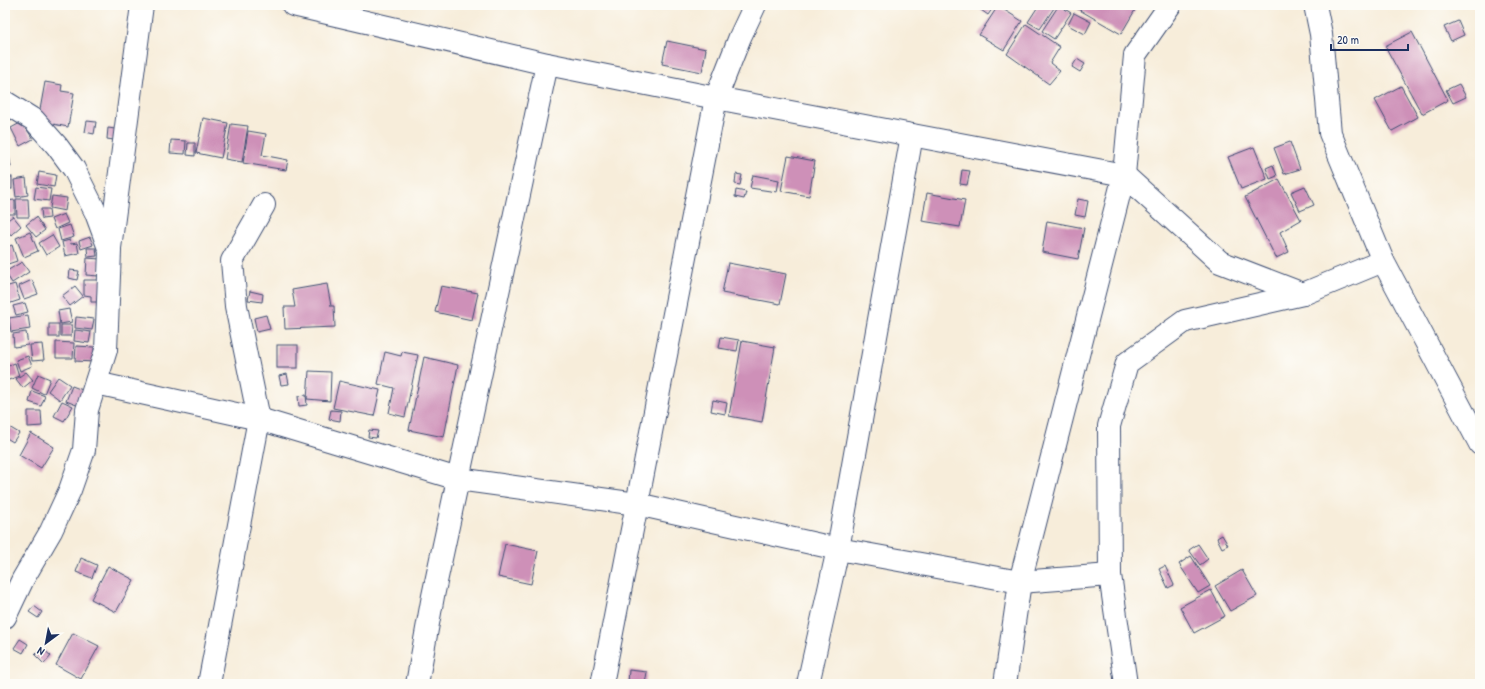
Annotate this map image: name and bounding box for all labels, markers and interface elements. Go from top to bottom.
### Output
scale bar [1331,26,1408,52]
text: 20 m [1337,31,1359,48]
north arrow [26,623,66,663]
text: N [34,644,47,659]

